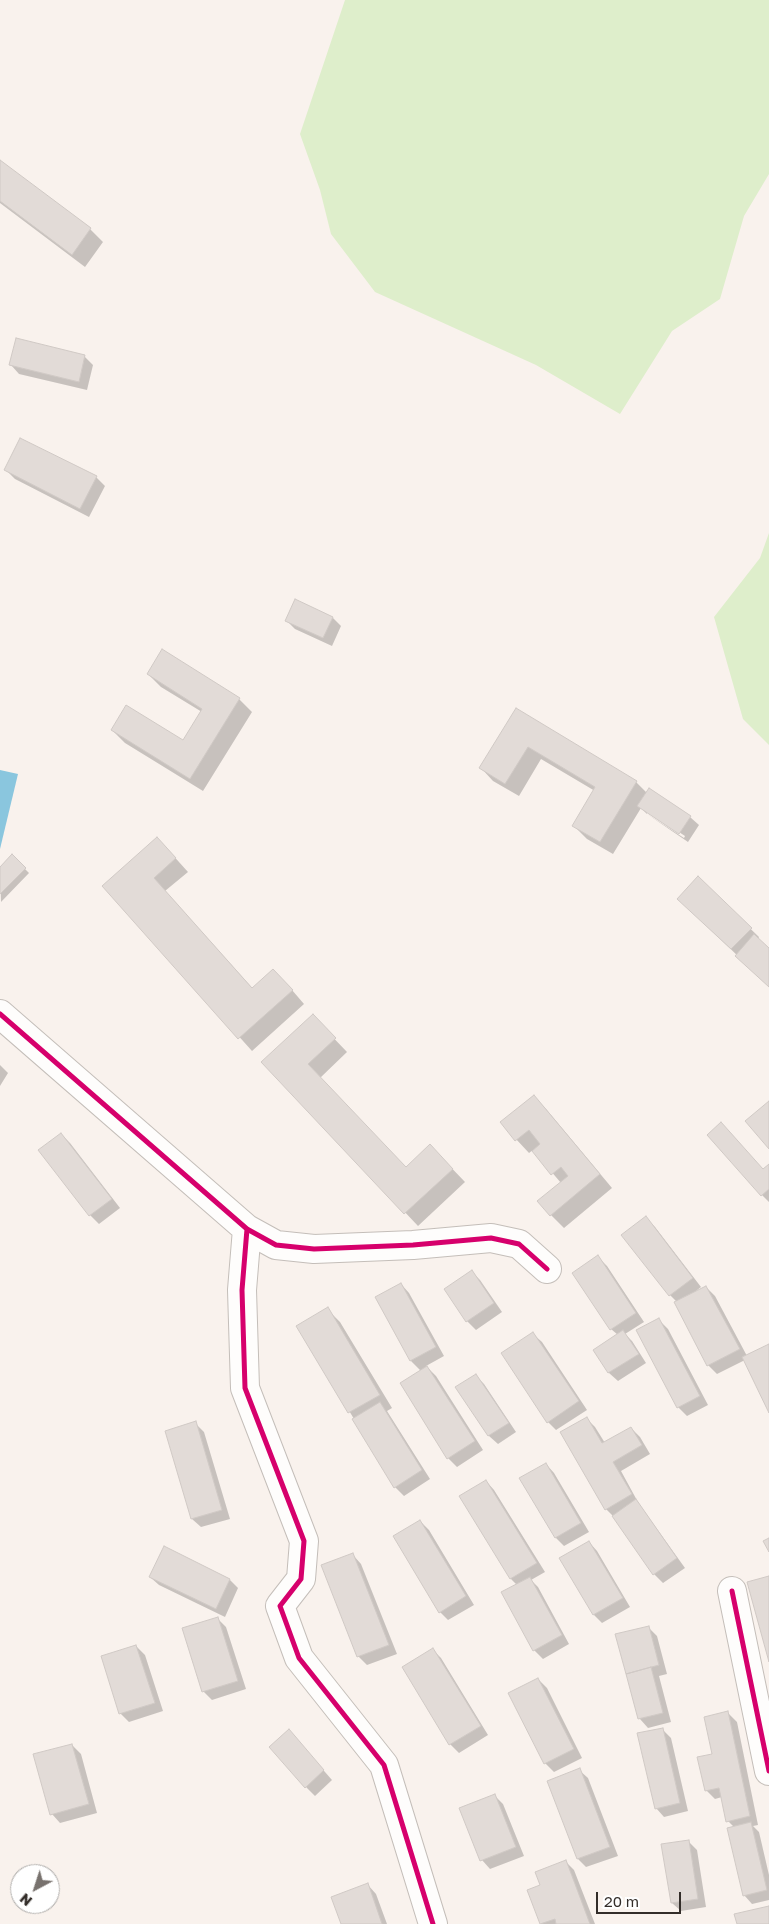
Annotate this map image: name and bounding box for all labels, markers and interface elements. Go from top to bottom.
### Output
north arrow [10,1864,60,1914]
scale bar [599,1882,684,1914]
text: N [16,1890,35,1910]
text: 20 m [604,1892,639,1910]

